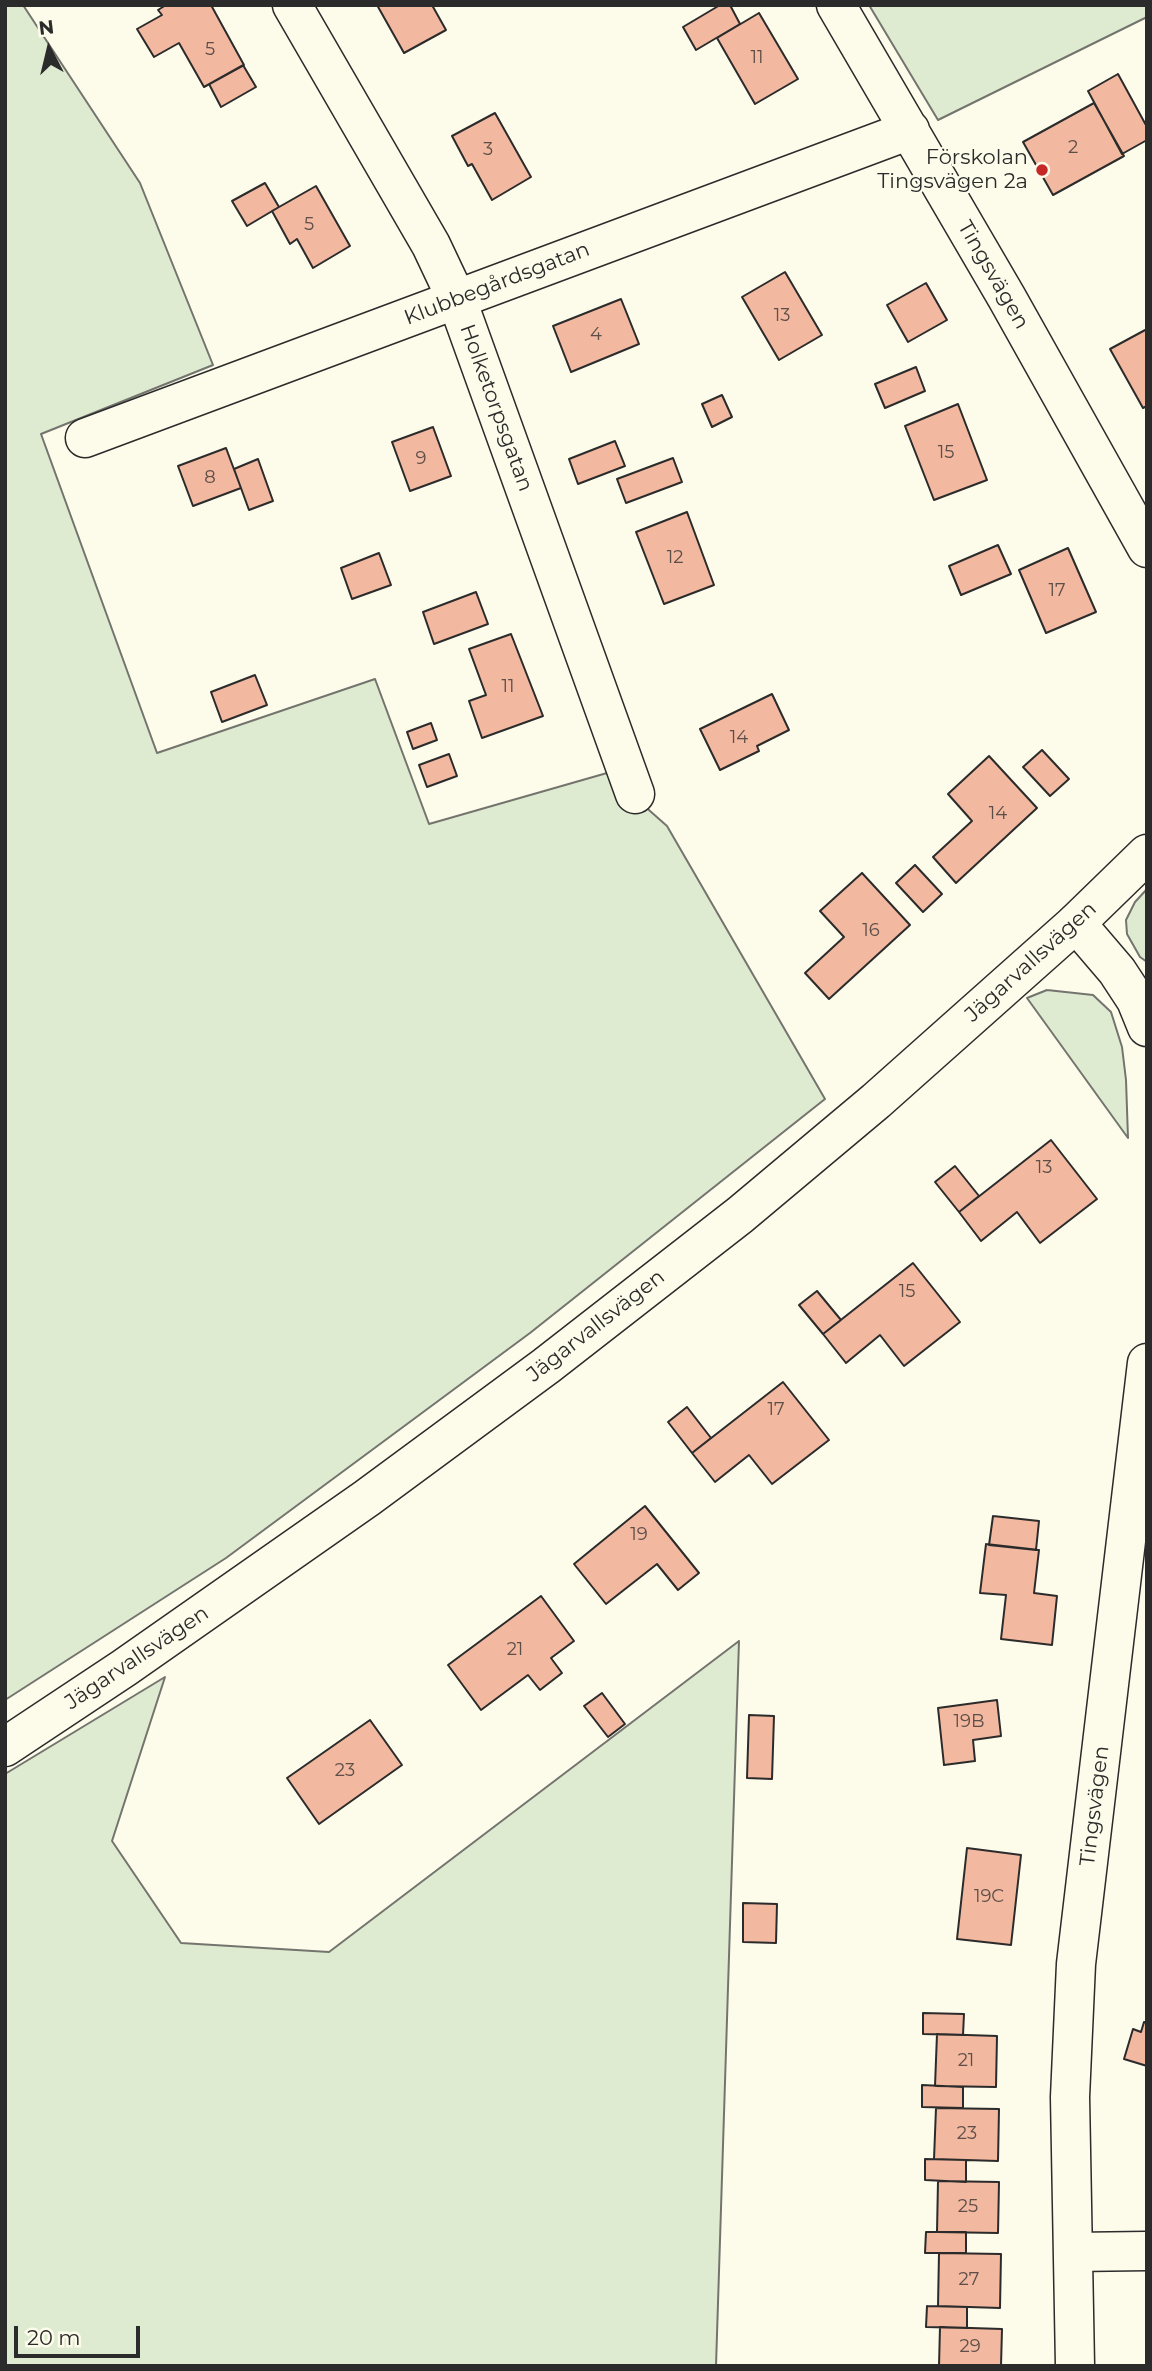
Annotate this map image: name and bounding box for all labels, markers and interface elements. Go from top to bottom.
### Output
north arrow [14,14,84,84]
text: N [37,15,55,40]
house number: 5 [205,39,215,61]
house number: 11 [751,47,763,69]
house number: 2 [1068,137,1078,159]
house number: 3 [483,139,493,161]
place label: Förskolan Tingsvägen 2a [877,145,1028,195]
marker: Förskolan Tingsvägen 2a [1034,162,1050,178]
house number: 5 [304,214,314,236]
street label: Tingsvägen [952,216,1034,334]
street label: Klubbegårdsgatan [401,237,593,331]
house number: 13 [774,305,790,327]
street label: Holketorpsgatan [454,321,538,495]
house number: 4 [590,324,602,346]
house number: 15 [938,442,954,464]
house number: 9 [416,448,426,470]
house number: 8 [204,467,216,489]
house number: 12 [667,547,683,569]
house number: 17 [1048,580,1066,602]
house number: 11 [502,676,514,698]
house number: 14 [730,727,748,749]
house number: 14 [989,803,1007,825]
street label: Jägarvallsvägen [960,897,1102,1027]
house number: 16 [862,920,880,942]
house number: 13 [1036,1157,1052,1179]
street label: Jägarvallsvägen [522,1264,670,1388]
house number: 15 [899,1281,915,1303]
house number: 17 [767,1399,785,1421]
house number: 19 [630,1524,648,1546]
street label: Jägarvallsvägen [60,1601,214,1715]
house number: 21 [507,1639,523,1661]
house number: 19B [953,1711,985,1733]
street label: Tingsvägen [1075,1744,1115,1868]
house number: 23 [335,1760,355,1782]
house number: 19C [974,1886,1004,1908]
house number: 21 [958,2050,974,2072]
house number: 23 [957,2123,977,2145]
house number: 25 [958,2196,978,2218]
house number: 27 [959,2269,979,2291]
scale bar [18,2312,144,2356]
text: 20 m [27,2325,81,2350]
house number: 29 [959,2336,981,2358]

